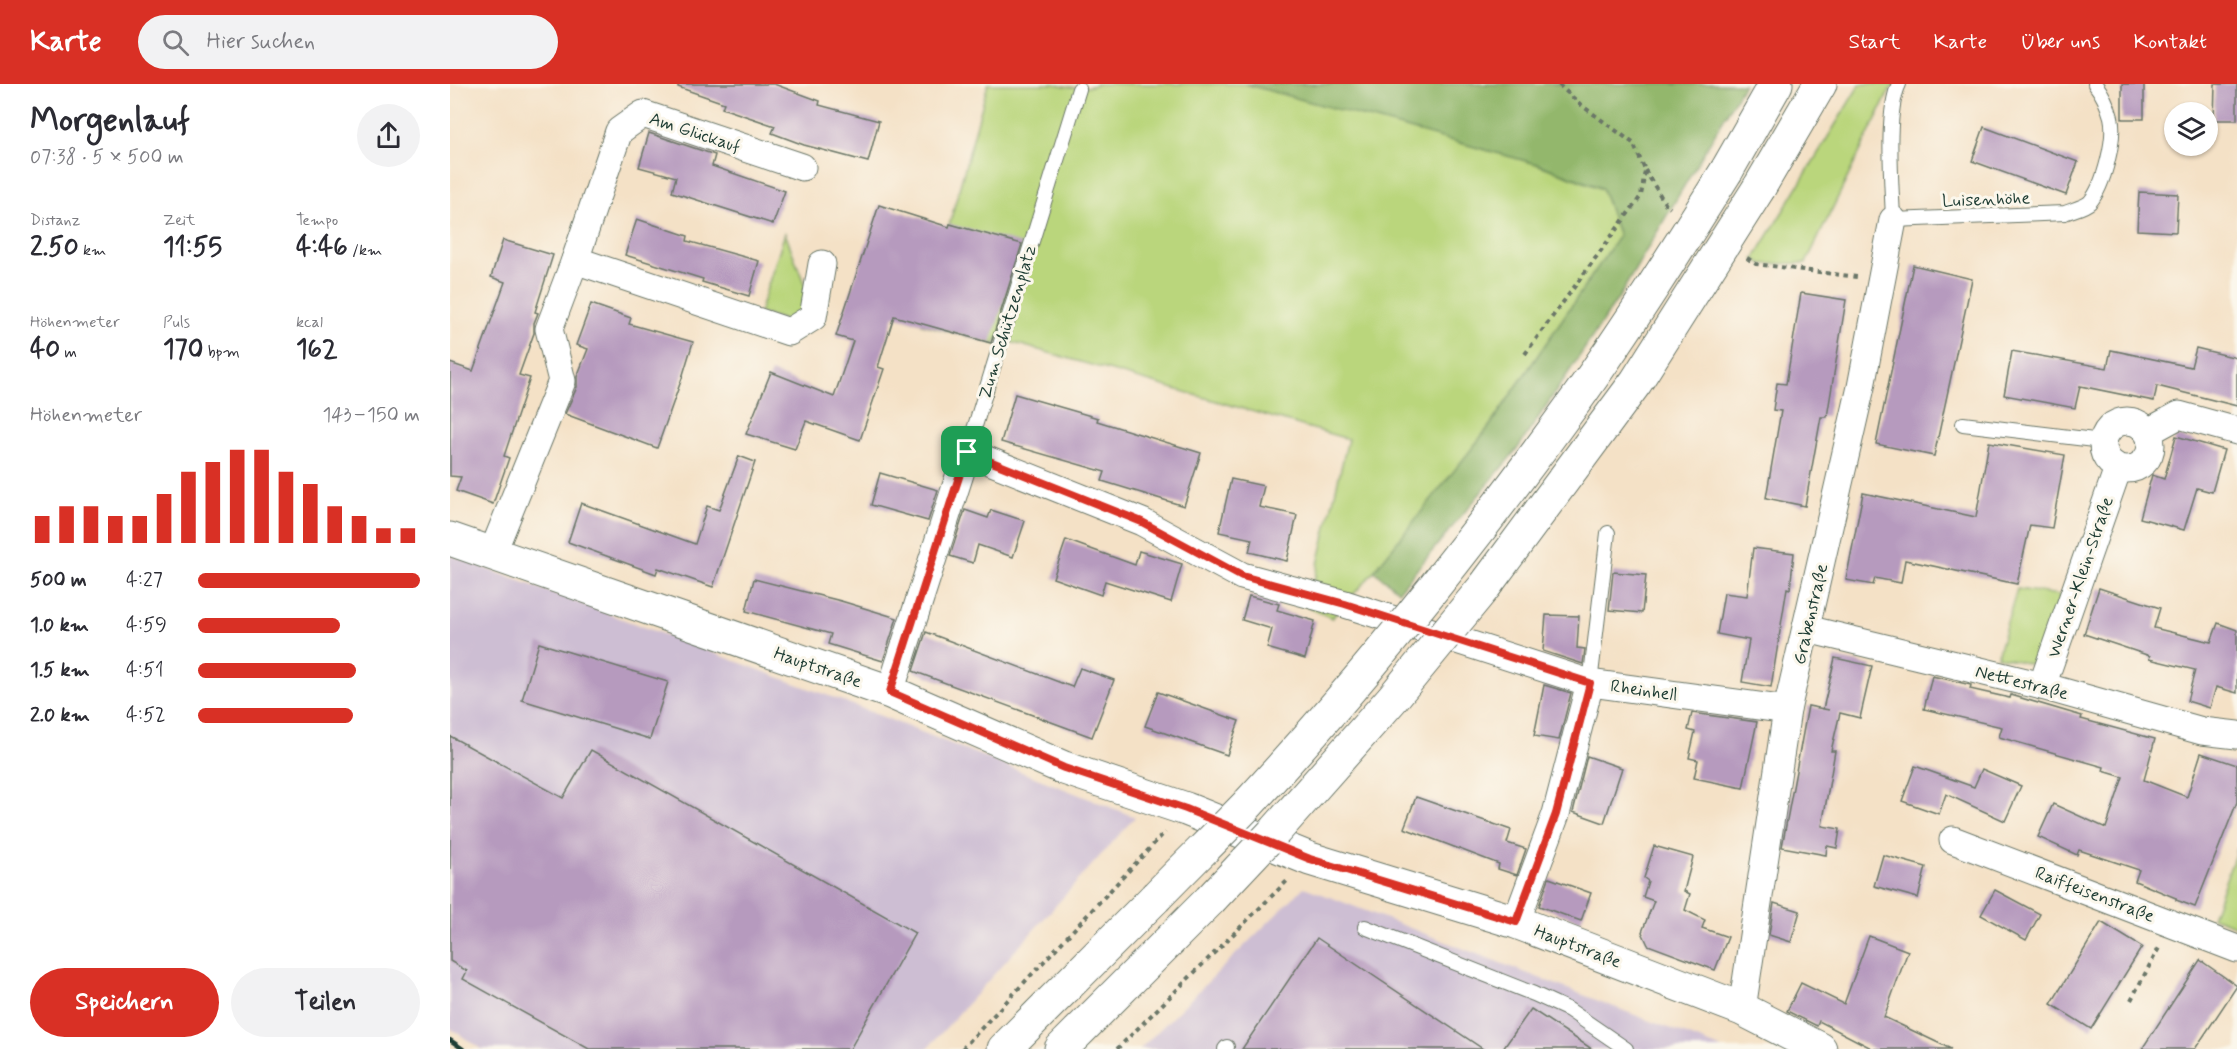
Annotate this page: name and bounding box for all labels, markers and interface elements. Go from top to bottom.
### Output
search box [138,15,558,69]
text: Karte [30,24,102,61]
icon: search [159,26,192,59]
text: Hier suchen [207,28,315,56]
text: Start [1849,28,1901,56]
text: Karte [1934,28,1987,56]
text: Über uns [2020,28,2100,56]
text: Kontakt [2133,28,2207,56]
text: Morgenlauf [30,99,190,143]
map controls [2164,102,2218,156]
button: layers [2164,102,2218,156]
button: share [357,104,420,167]
street label: Am Glückauf [646,107,743,159]
text: 07:38 · 5 × 500 m [30,144,184,171]
street label: Luisenhöhe [1942,186,2031,214]
text: Distanz [30,210,80,231]
text: Zeit [163,210,196,231]
text: Tempo [296,210,338,231]
text: 2.50 [30,231,79,265]
text: 11:55 [163,231,222,265]
text: 4:46 [296,231,348,265]
text: km [79,240,106,261]
text: /km [348,240,382,261]
street label: Zum Schützenplatz [973,242,1043,402]
text: Höhenmeter [30,312,120,333]
text: Puls [163,312,190,333]
text: kcal [296,312,323,333]
text: 40 [30,333,60,367]
text: 170 [163,333,203,367]
text: 162 [296,333,338,367]
text: m [60,342,77,363]
text: bpm [203,342,240,363]
text: Höhenmeter [30,402,142,429]
text: 143–150 m [322,402,420,429]
pin [941,426,992,477]
icon: arrive [950,435,983,468]
street label: Werner-Klein-Straße [2042,493,2120,661]
street label: Grabenstraße [1788,561,1834,667]
text: 500 m [30,567,87,594]
text: 4:27 [126,567,163,594]
text: 1.0 km [30,612,89,639]
text: 4:59 [126,612,167,639]
street label: Hauptstraße [770,642,865,694]
text: 1.5 km [30,657,90,684]
text: 4:51 [126,657,164,684]
street label: Nettestraße [1973,660,2071,706]
street label: Rheinhell [1609,674,1679,708]
text: 2.0 km [30,702,90,729]
text: 4:52 [126,702,166,729]
street label: Raiffeisenstraße [2031,861,2158,929]
street label: Hauptstraße [1531,919,1625,975]
button: Speichern [30,968,219,1037]
button: Teilen [231,968,420,1037]

